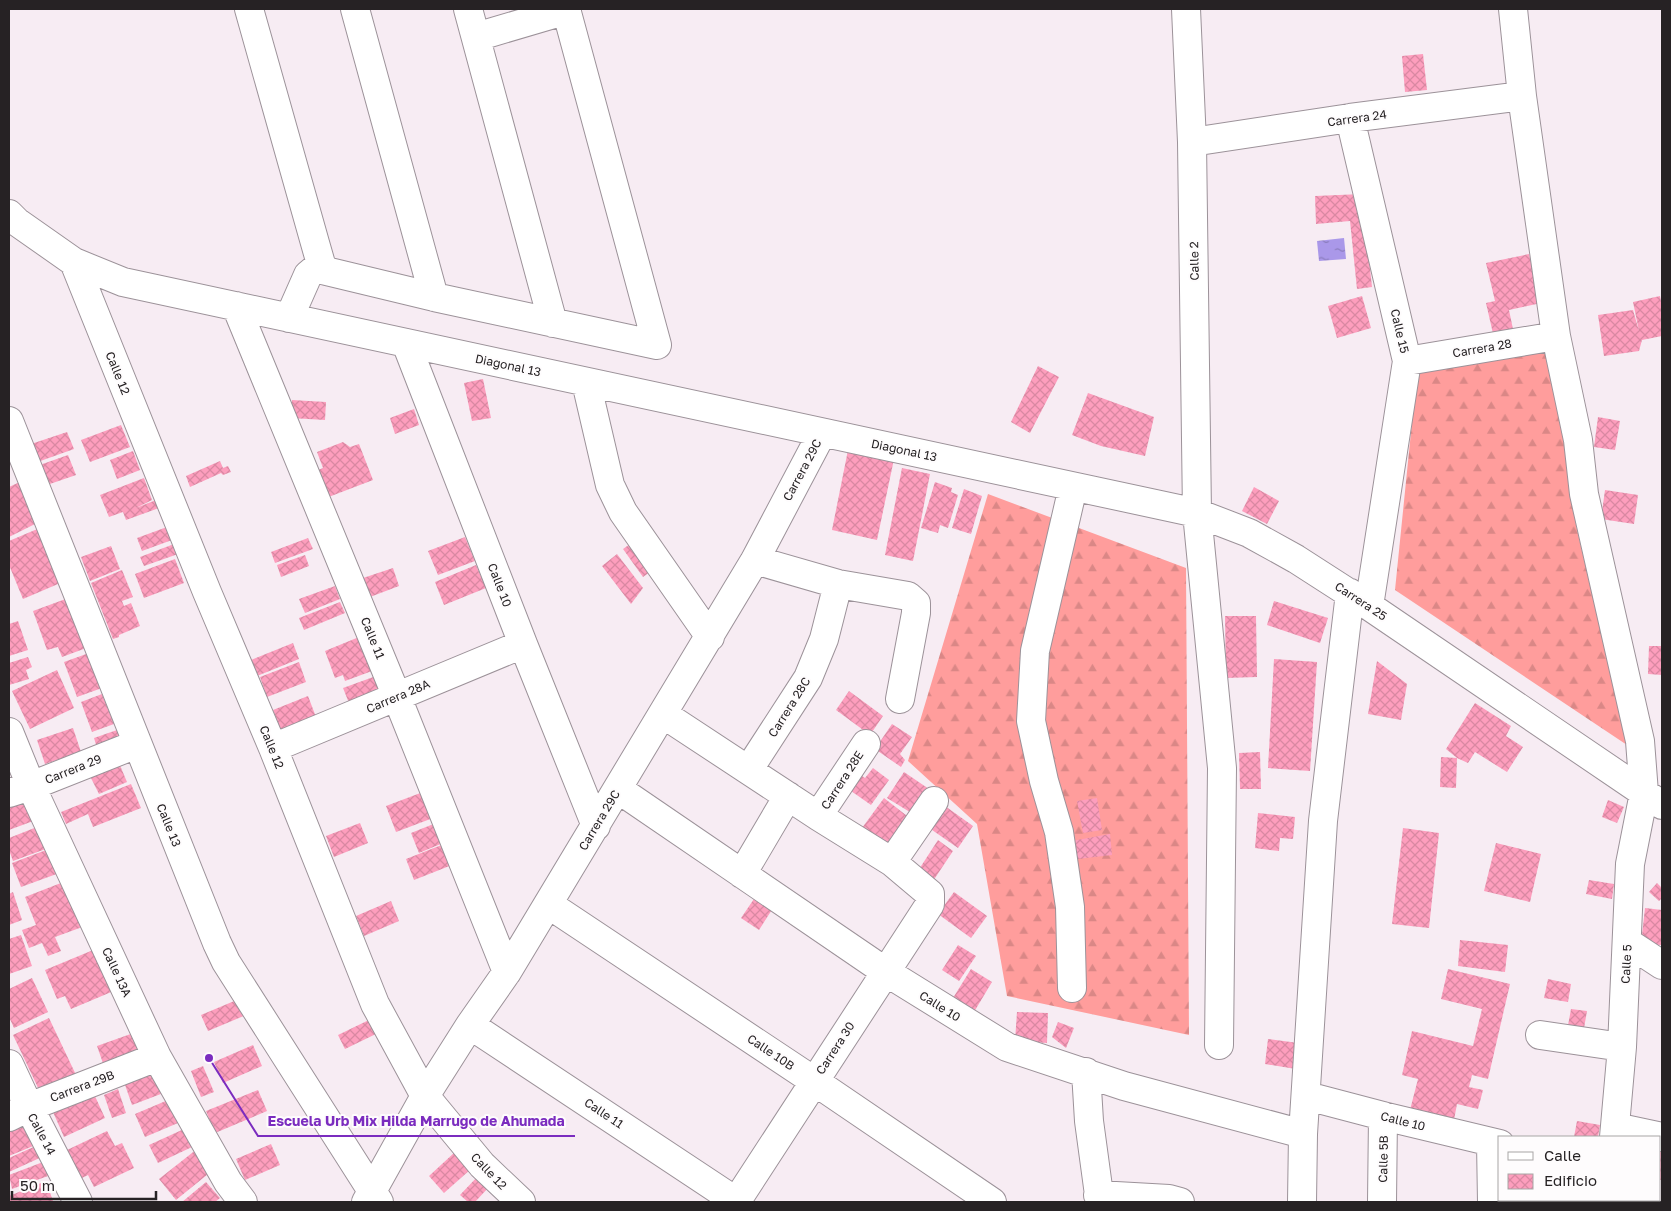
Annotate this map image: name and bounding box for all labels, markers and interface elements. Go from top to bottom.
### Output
street label: Carrera 24 [1326,106,1388,130]
street label: Calle 2 [1186,241,1202,281]
street label: Calle 15 [1388,307,1412,355]
street label: Carrera 28 [1451,335,1513,361]
street label: Calle 12 [103,349,133,397]
street label: Diagonal 13 [474,351,542,379]
street label: Diagonal 13 [870,436,938,464]
street label: Carrera 29C [779,437,825,503]
street label: Calle 10 [485,561,515,609]
street label: Carrera 25 [1332,579,1390,623]
street label: Calle 11 [358,615,388,661]
street label: Carrera 28C [765,674,813,740]
street label: Carrera 28A [364,676,432,716]
street label: Calle 12 [257,723,287,771]
street label: Carrera 28E [817,748,867,812]
street label: Carrera 29 [43,751,103,787]
street label: Carrera 29C [575,787,623,853]
street label: Calle 13 [154,801,184,849]
street label: Calle 5 [1617,944,1635,984]
street label: Calle 13A [99,945,135,999]
street label: Calle 10 [917,988,963,1024]
street label: Carrera 30 [812,1019,858,1077]
street label: Calle 10B [745,1031,797,1073]
street label: Carrera 29B [48,1067,116,1105]
street label: Calle 11 [582,1094,627,1132]
callout: Escuela Urb Mix Hilda Marrugo de Ahumada [258,1107,575,1136]
street label: Calle 10 [1379,1108,1427,1134]
street label: Calle 14 [25,1110,59,1158]
text: Escuela Urb Mix Hilda Marrugo de Ahumada [267,1112,565,1129]
street label: Calle 5B [1375,1135,1391,1183]
legend [1498,1136,1661,1201]
text: Calle [1544,1146,1581,1164]
street label: Calle 12 [468,1150,510,1193]
scale bar [12,1168,156,1200]
text: Edificio [1544,1171,1597,1189]
text: 50 m [20,1176,55,1194]

